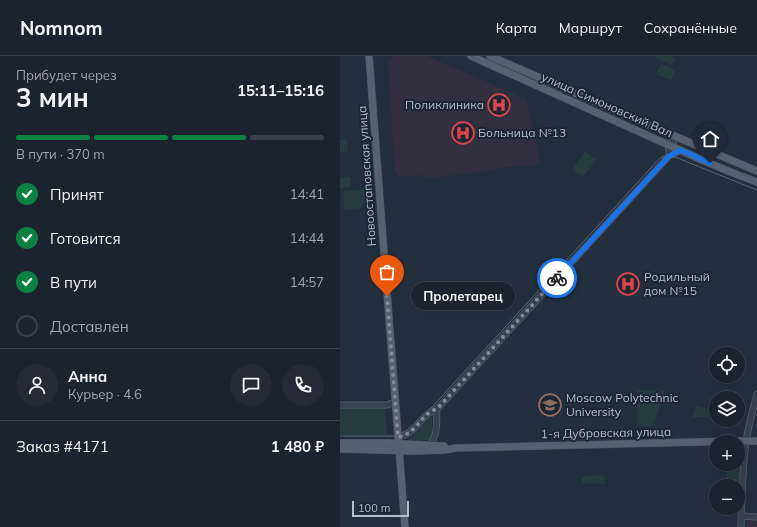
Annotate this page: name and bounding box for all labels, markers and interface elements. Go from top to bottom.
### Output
text: Nomnom [20,16,102,40]
text: Карта [496,19,537,37]
text: Маршрут [559,19,622,37]
text: Сохранённые [644,19,737,37]
text: Прибудет через [16,67,117,83]
street label: улица Симоновский Вал [539,69,675,140]
text: 3 мин [16,81,89,114]
text: 15:11–15:16 [237,81,324,100]
hospital icon: Поликлиника [486,92,512,118]
place label: Поликлиника [405,97,484,112]
street label: Новоостаповская улица [354,105,379,247]
hospital icon: Больница №13 [450,120,476,146]
pin [693,122,727,163]
place label: Больница №13 [478,125,566,140]
icon: home [699,128,721,150]
text: В пути · 370 m [16,146,105,162]
icon: check [16,183,38,205]
text: Принят [50,185,104,204]
text: 14:41 [290,186,324,202]
icon: check [16,227,38,249]
text: Готовится [50,229,121,248]
text: 14:44 [290,230,324,246]
pin [370,255,404,296]
courier [537,258,577,298]
icon: bag [376,261,398,283]
icon: bike [546,267,568,289]
place label: Родильный дом №15 [644,269,710,298]
icon: check [16,271,38,293]
hospital icon: Родильный дом №15 [615,271,641,297]
text: В пути [50,273,97,292]
text: 14:57 [290,274,324,290]
callout: Пролетарец [411,282,515,310]
text: Пролетарец [423,288,503,304]
text: Доставлен [50,317,129,336]
map controls [709,347,745,515]
button: locate [709,347,745,383]
button: person [16,364,58,406]
button: chat [230,364,272,406]
button: phone [282,364,324,406]
text: Анна [68,367,107,386]
text: Курьер · 4.6 [68,386,142,402]
place label: Moscow Polytechnic University [566,390,679,419]
button: layers [709,391,745,427]
school or university icon: Moscow Polytechnic University [537,392,563,418]
street label: 1-я Дубровская улица [541,424,671,441]
button: + [709,435,745,471]
text: Заказ #4171 [16,437,109,456]
text: 1 480 ₽ [271,437,324,456]
button: − [709,479,745,515]
scale bar [352,499,409,518]
text: 100 m [358,501,390,515]

